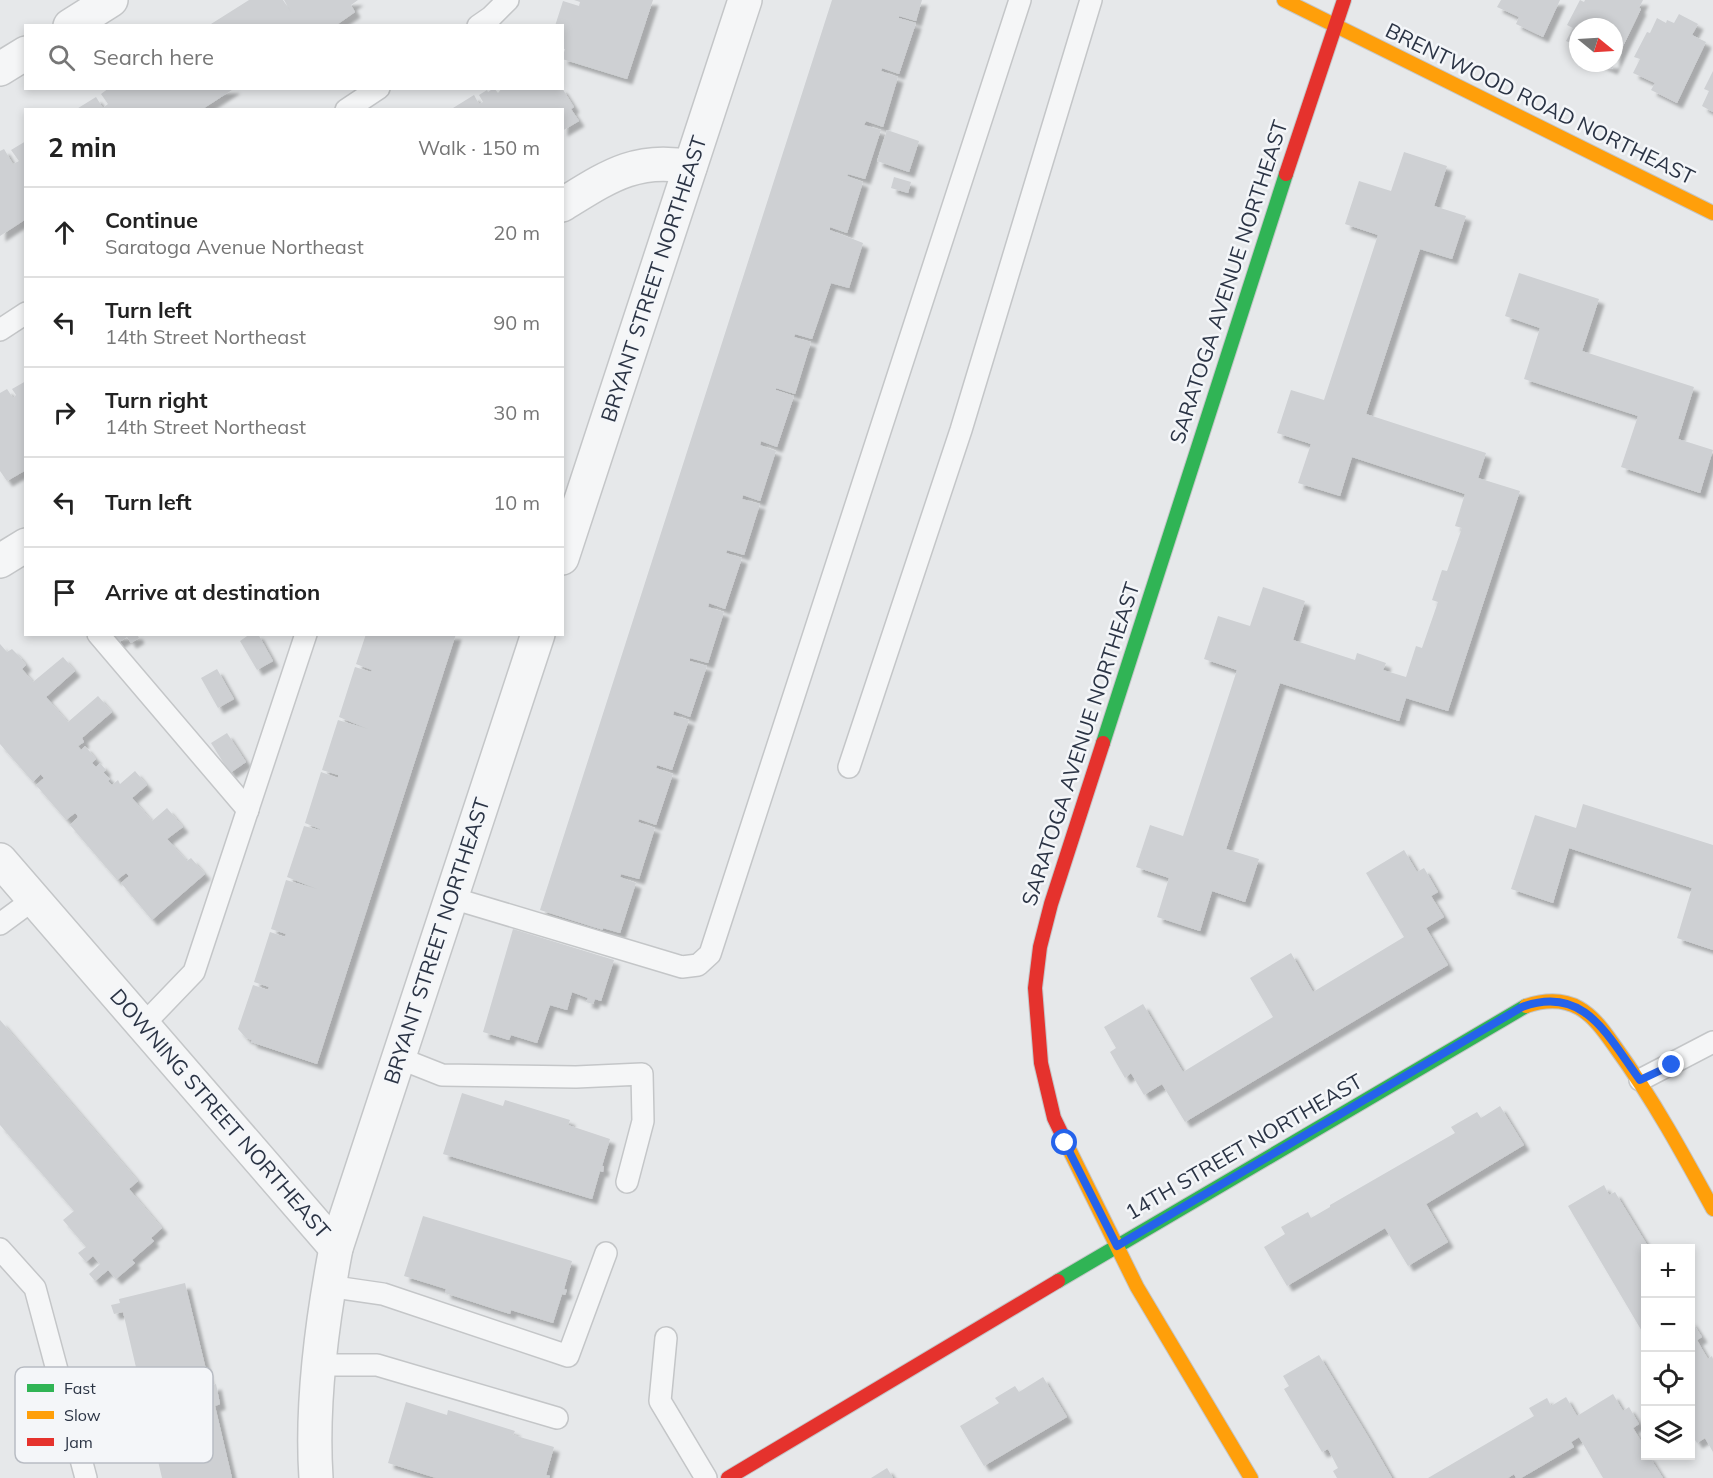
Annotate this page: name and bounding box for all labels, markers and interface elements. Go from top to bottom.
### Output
street label: BRENTWOOD ROAD NORTHEAST [1382,17,1700,190]
north arrow [1569,18,1623,72]
search box [24,24,564,90]
icon: search [45,41,78,74]
text: Search here [93,43,214,71]
street label: SARATOGA AVENUE NORTHEAST [1163,116,1293,447]
text: 2 min [48,131,117,164]
street label: BRYANT STREET NORTHEAST [594,132,712,425]
text: Walk · 150 m [418,135,540,160]
text: Continue [105,206,198,234]
icon: ahead [48,216,81,249]
text: 20 m [493,220,540,245]
text: Saratoga Avenue Northeast [105,234,364,259]
text: Turn left [105,296,192,324]
icon: left [48,306,81,339]
text: 90 m [493,310,540,335]
text: 14th Street Northeast [105,324,306,349]
text: Turn right [105,386,208,414]
icon: right [48,396,81,429]
text: 30 m [493,400,540,425]
text: 14th Street Northeast [105,414,306,439]
icon: left [48,486,81,519]
text: Turn left [105,488,192,516]
text: 10 m [493,490,540,515]
icon: arrive [48,576,81,609]
text: Arrive at destination [105,578,320,606]
street label: SARATOGA AVENUE NORTHEAST [1015,578,1145,909]
street label: BRYANT STREET NORTHEAST [377,794,495,1087]
street label: DOWNING STREET NORTHEAST [105,983,337,1244]
route end [1658,1051,1684,1077]
street label: 14TH STREET NORTHEAST [1120,1067,1367,1225]
route start [1051,1129,1077,1155]
map controls [1641,1244,1695,1460]
button: + [1641,1244,1695,1298]
button: − [1641,1298,1695,1352]
button: locate [1641,1352,1695,1406]
legend [15,1367,213,1463]
text: Fast [64,1378,96,1398]
text: Slow [64,1405,101,1425]
button: layers [1641,1406,1695,1460]
text: Jam [64,1432,93,1452]

